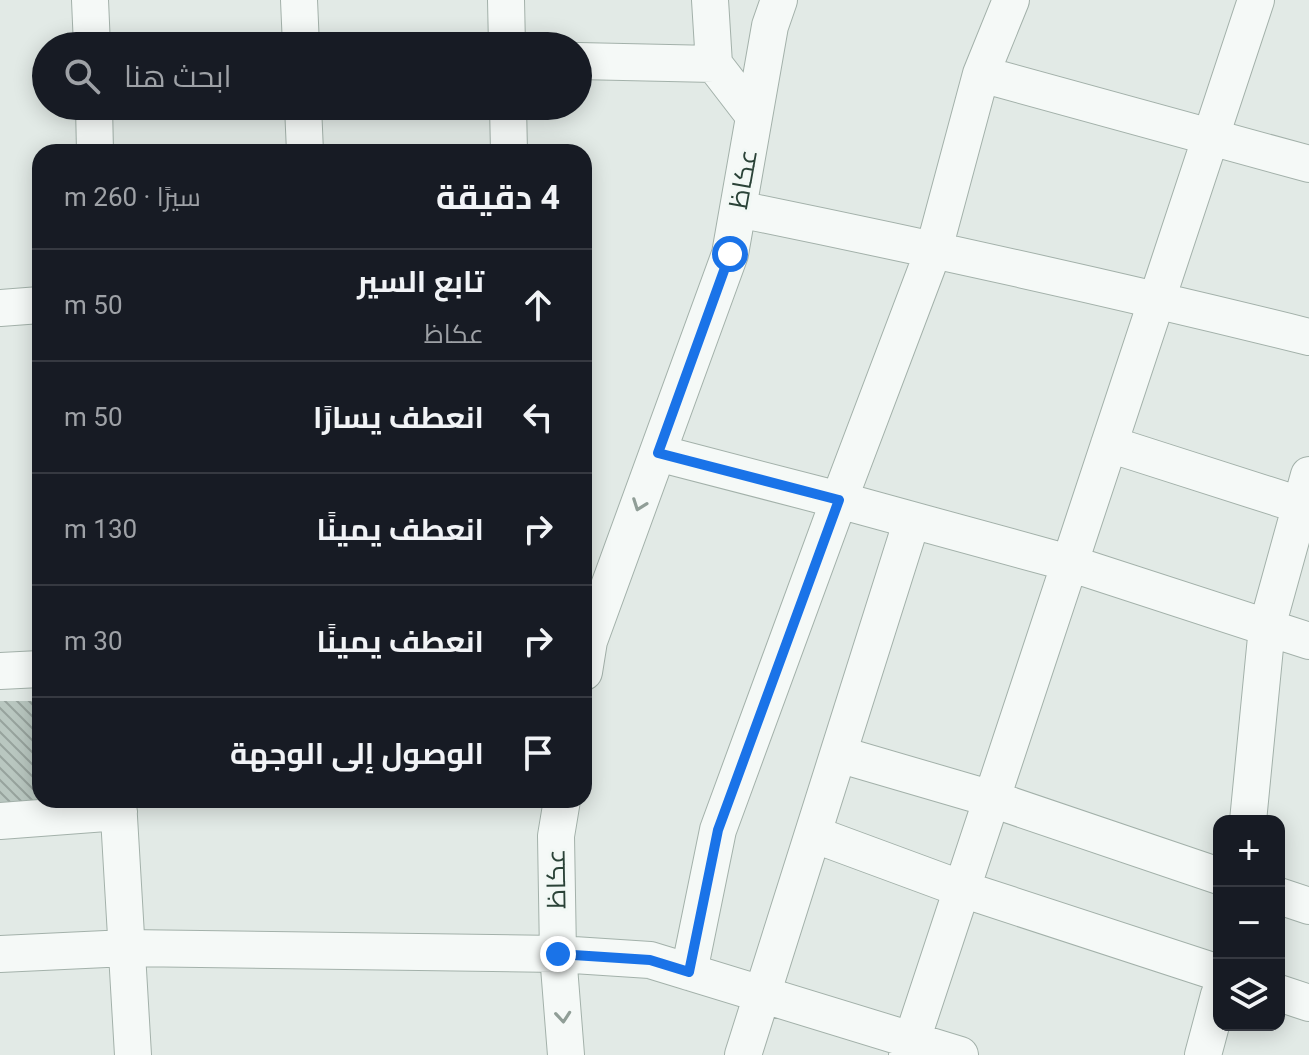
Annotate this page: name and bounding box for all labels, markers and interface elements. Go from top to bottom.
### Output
search box [32,32,592,120]
icon: search [60,54,104,98]
text: ابحث هنا [124,59,232,94]
street label: عكاظ [723,147,763,211]
text: 4 دقيقة [436,177,560,217]
text: سيرًا · 260 m [64,182,201,212]
route start [712,236,748,272]
text: تابع السير [357,264,484,299]
icon: ahead [516,283,560,327]
text: 50 m [64,290,123,320]
text: عكاظ [424,319,484,349]
icon: left [516,395,560,439]
text: انعطف يسارًا [313,400,484,435]
text: 50 m [64,402,123,432]
one-way arrow [632,497,649,511]
icon: right [516,507,560,551]
text: انعطف يمينًا [317,512,484,547]
text: 130 m [64,514,137,544]
icon: right [516,619,560,663]
text: انعطف يمينًا [317,624,484,659]
text: 30 m [64,626,123,656]
icon: arrive [516,731,560,775]
text: الوصول إلى الوجهة [230,736,484,771]
map controls [1213,815,1285,1031]
button: + [1213,815,1285,887]
street label: عكاظ [540,849,572,909]
button: − [1213,887,1285,959]
route end [540,936,576,972]
button: layers [1213,959,1285,1031]
one-way arrow [554,1011,571,1024]

